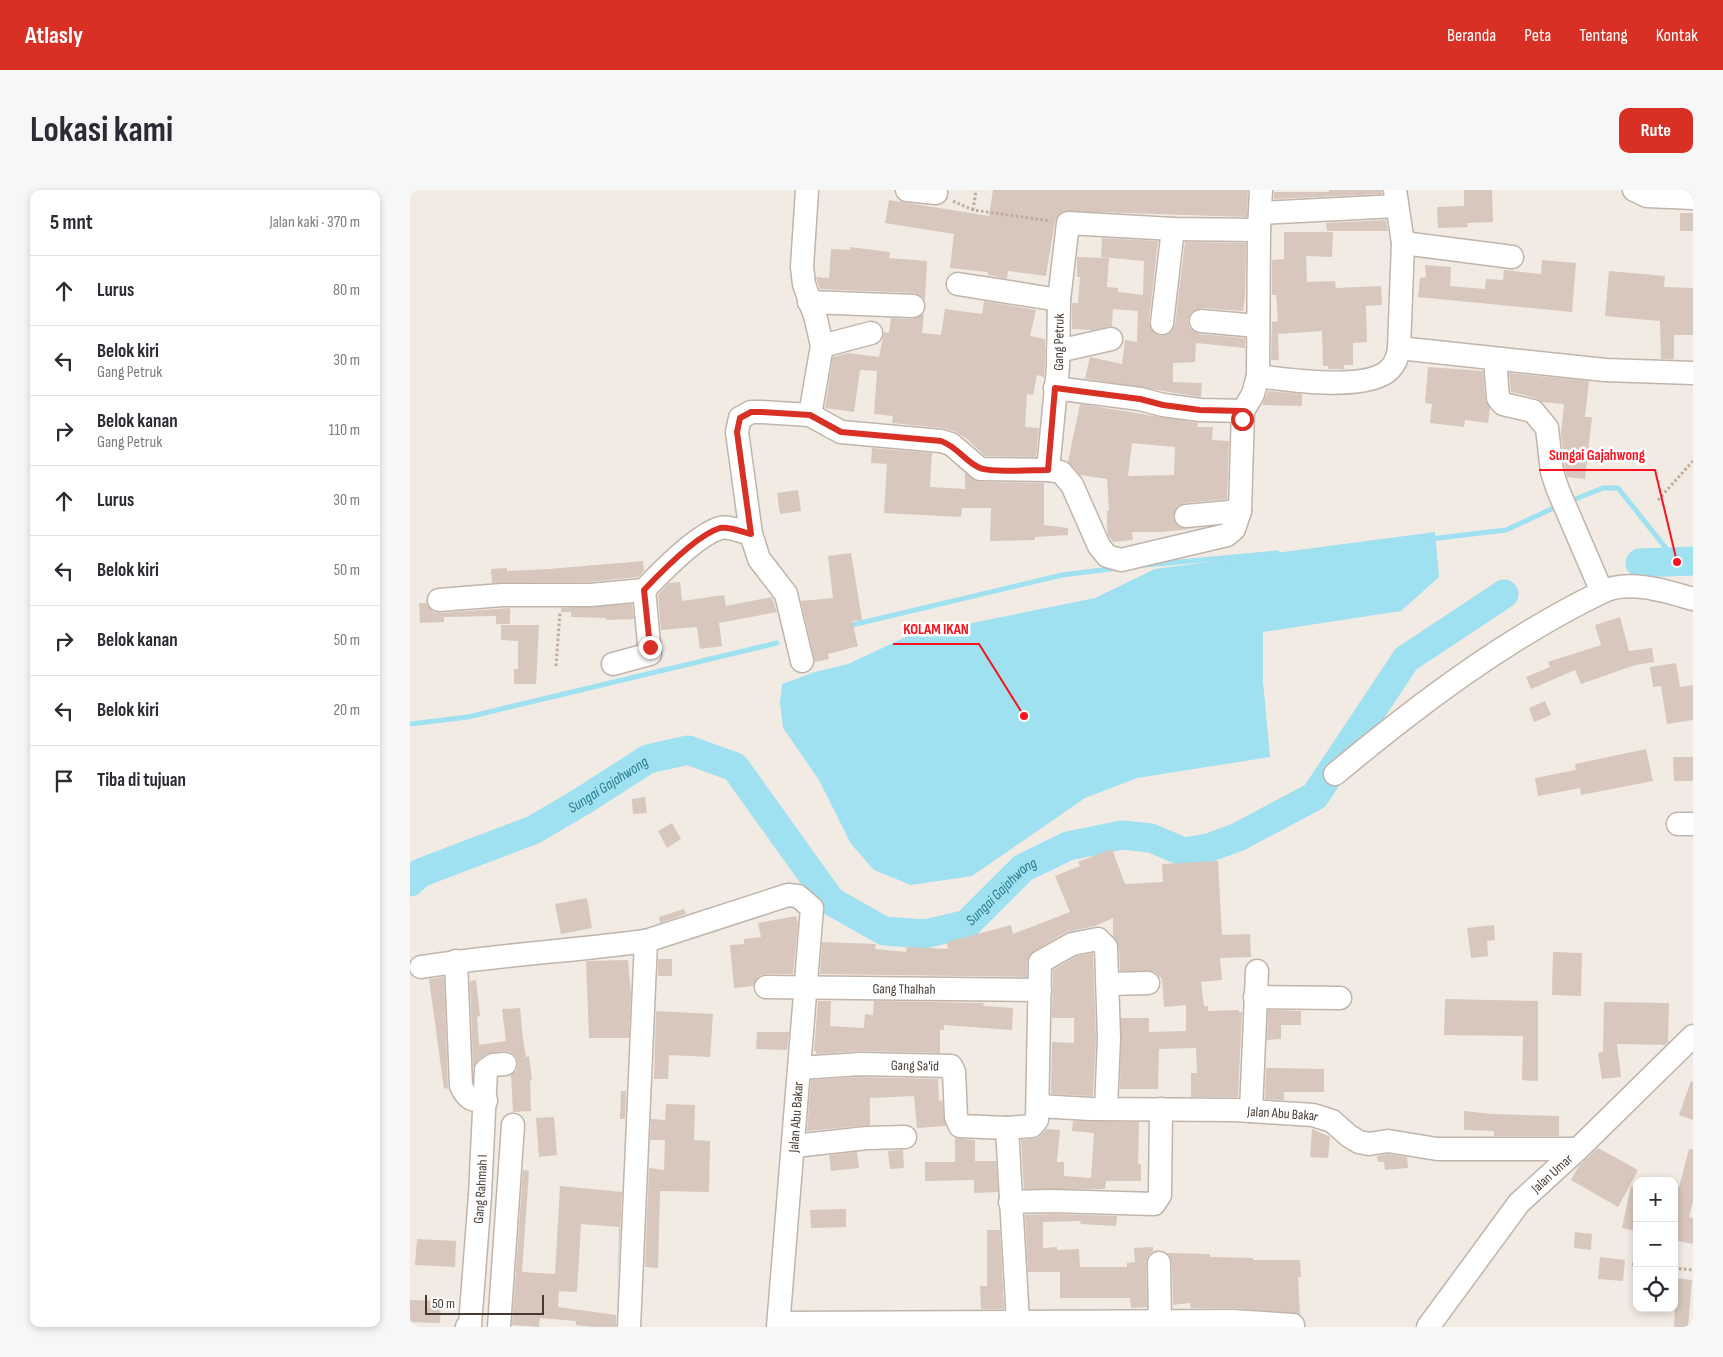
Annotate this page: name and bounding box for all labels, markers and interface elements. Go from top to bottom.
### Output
text: Atlasly [25,21,83,50]
text: Beranda [1447,25,1496,46]
text: Peta [1524,25,1551,46]
text: Tentang [1579,25,1628,46]
text: Kontak [1656,25,1698,46]
button: Rute [1619,108,1693,153]
text: Lokasi kami [30,109,173,152]
text: 5 mnt [50,210,93,235]
text: Jalan kaki · 370 m [269,213,360,232]
icon: ahead [50,277,78,305]
text: Lurus [97,279,134,302]
text: 80 m [333,281,360,300]
street label: Gang Petruk [1049,313,1067,371]
text: Belok kiri [97,340,159,363]
icon: left [50,347,78,375]
text: 30 m [333,351,360,370]
text: Gang Petruk [97,363,162,382]
route start [1231,408,1254,431]
text: Belok kanan [97,410,178,433]
icon: right [50,417,78,445]
text: 110 m [329,421,360,440]
text: Gang Petruk [97,433,162,452]
callout: Sungai Gajahwong [1539,440,1655,470]
text: Sungai Gajahwong [1549,446,1646,465]
icon: ahead [50,487,78,515]
text: Lurus [97,489,134,512]
text: 30 m [333,491,360,510]
icon: left [50,557,78,585]
text: Belok kiri [97,559,159,582]
text: 50 m [334,561,360,580]
callout: KOLAM IKAN [893,614,979,644]
text: KOLAM IKAN [903,620,969,639]
icon: right [50,627,78,655]
text: Belok kanan [97,629,178,652]
text: 50 m [334,631,360,650]
route end [639,636,662,659]
icon: left [50,697,78,725]
text: Belok kiri [97,699,159,722]
text: 20 m [333,701,360,720]
water label: Sungai Gajahwong [565,752,652,817]
icon: arrive [50,767,78,795]
text: Tiba di tujuan [97,769,186,792]
water label: Sungai Gajahwong [962,853,1040,929]
street label: Gang Thalhah [872,980,936,997]
street label: Gang Sa'id [891,1056,939,1074]
street label: Jalan Abu Bakar [785,1081,807,1154]
street label: Jalan Abu Bakar [1246,1102,1321,1125]
street label: Jalan Umar [1527,1150,1576,1197]
street label: Gang Rahmah I [469,1154,490,1224]
map controls [1633,1177,1678,1312]
button: + [1633,1177,1678,1222]
button: − [1633,1222,1678,1267]
button: locate [1633,1267,1678,1312]
scale bar [425,1292,544,1315]
text: 50 m [432,1295,455,1312]

